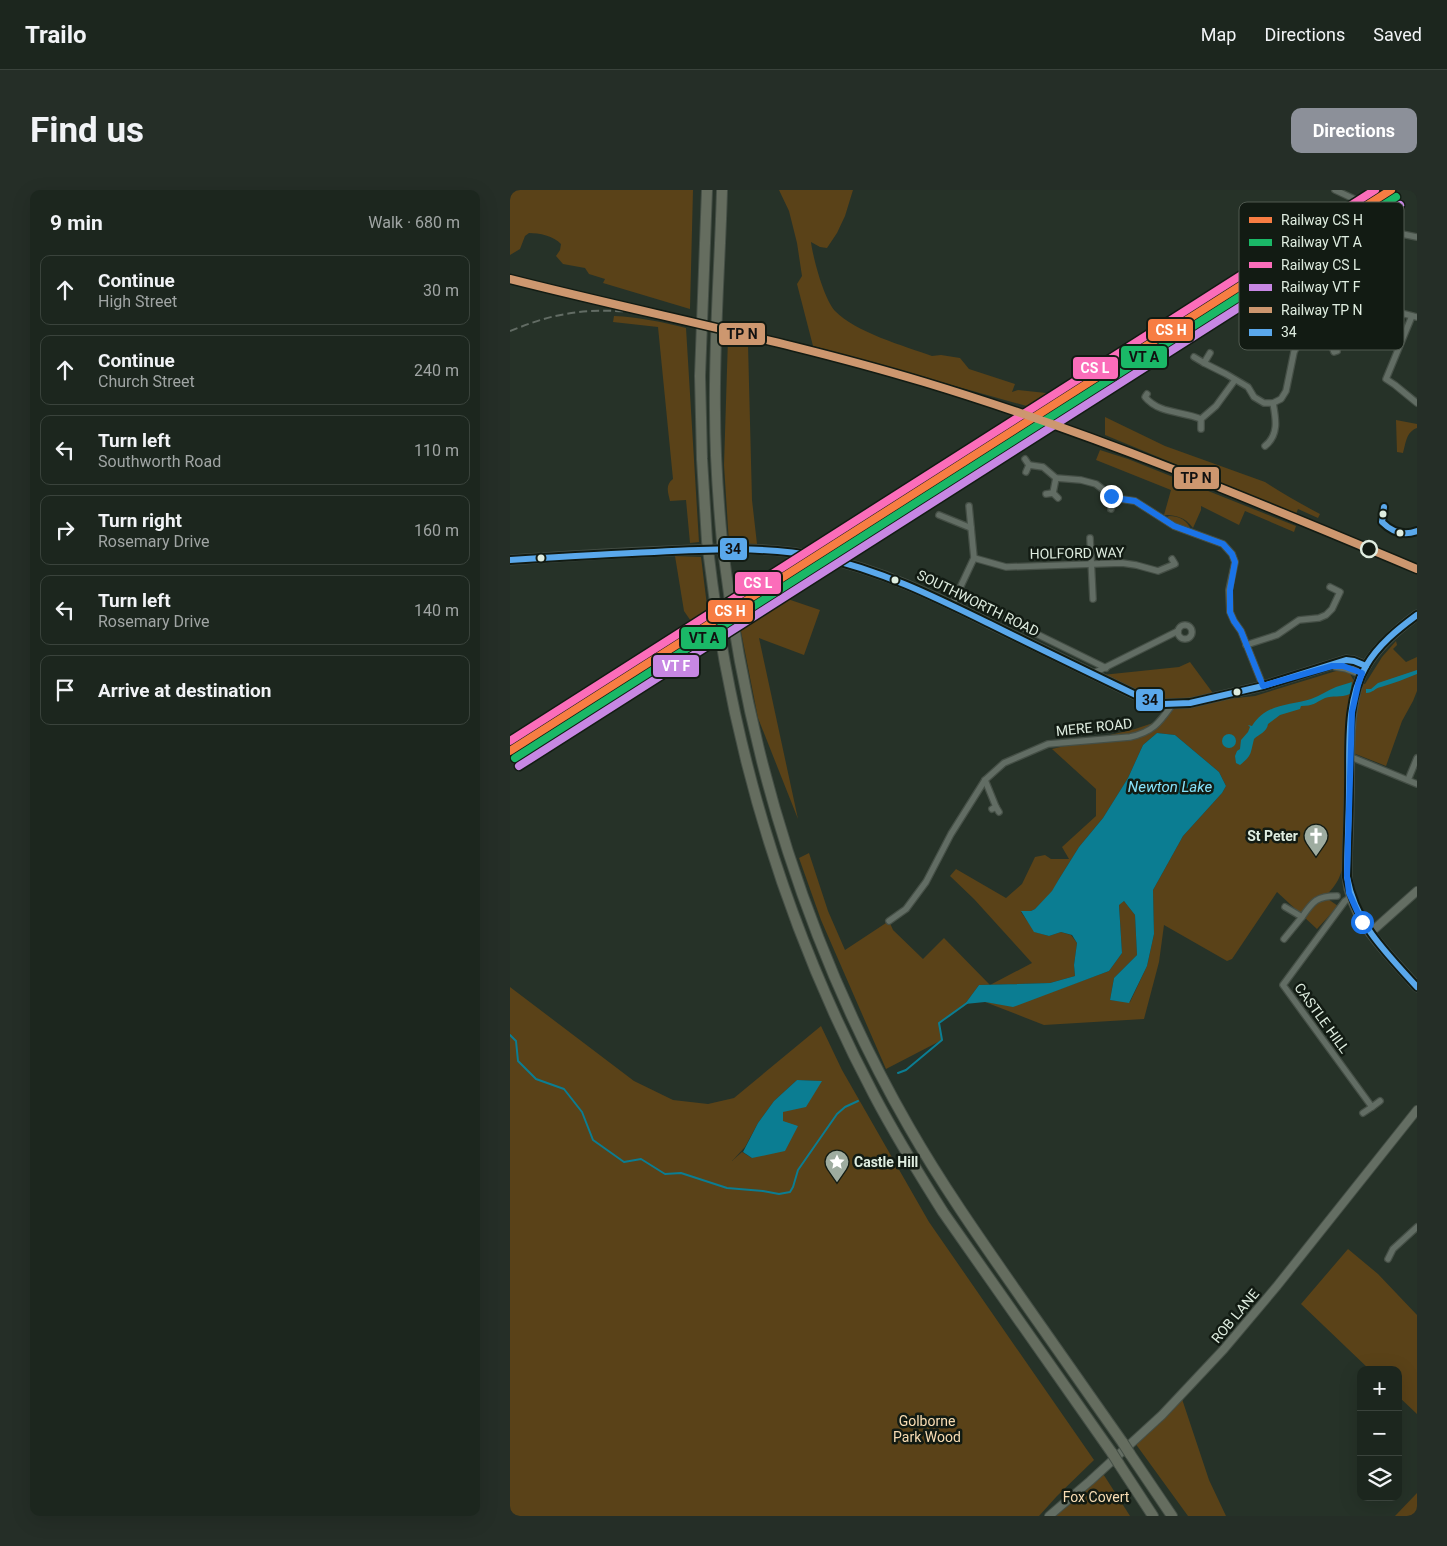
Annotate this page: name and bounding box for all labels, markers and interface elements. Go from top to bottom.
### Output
text: Trailo [25,21,87,49]
text: Map [1201,24,1236,45]
text: Directions [1264,24,1345,45]
text: Saved [1373,24,1422,45]
button: Directions [1291,108,1417,153]
text: Find us [30,110,144,151]
legend [1239,202,1404,350]
text: 9 min [50,211,103,235]
text: Railway CS H [1281,212,1363,228]
text: Walk · 680 m [368,213,460,232]
text: Railway VT A [1281,234,1362,250]
text: Railway CS L [1281,257,1361,273]
text: Continue [98,269,175,292]
icon: ahead [51,276,79,304]
text: Railway VT F [1281,279,1361,295]
text: 30 m [423,281,459,300]
text: High Street [98,292,177,311]
text: Railway TP N [1281,302,1363,318]
line badge: CS H [1147,318,1194,342]
line badge: TP N [718,322,766,346]
text: CS H [1155,322,1187,338]
text: 34 [1281,324,1297,340]
text: TP N [726,326,758,342]
line badge: VT A [1120,345,1168,369]
text: Continue [98,349,175,372]
text: VT A [1129,349,1160,365]
icon: ahead [51,356,79,384]
line badge: CS L [1072,356,1119,380]
text: CS L [1081,360,1110,376]
text: 240 m [414,361,459,380]
text: Church Street [98,372,195,391]
text: Turn left [98,429,171,452]
icon: left [51,436,79,464]
text: 110 m [414,441,459,460]
text: Southworth Road [98,452,221,471]
line badge: TP N [1173,466,1220,490]
text: TP N [1180,470,1212,486]
route end [1100,485,1123,508]
text: Turn right [98,509,182,532]
unlabelled marker [1378,509,1388,519]
icon: right [51,516,79,544]
text: 160 m [414,521,459,540]
unlabelled marker [1395,528,1405,538]
text: Rosemary Drive [98,532,210,551]
line badge: 34 [719,537,748,561]
unlabelled marker [1360,540,1378,558]
text: 34 [725,541,741,557]
street label: HOLFORD WAY [1029,544,1125,562]
unlabelled marker [536,553,546,563]
street label: SOUTHWORTH ROAD [914,566,1042,640]
line badge: CS L [734,571,782,595]
text: CS L [744,575,773,591]
unlabelled marker [890,575,900,585]
text: Turn left [98,589,171,612]
icon: left [51,596,79,624]
line badge: CS H [707,599,754,623]
text: 140 m [414,601,459,620]
text: CS H [714,603,746,619]
text: Rosemary Drive [98,612,210,631]
line badge: VT A [680,626,727,650]
text: VT A [689,630,720,646]
line badge: VT F [652,654,700,678]
text: VT F [662,658,691,674]
icon: arrive [51,676,79,704]
text: Arrive at destination [98,679,271,702]
unlabelled marker [1232,687,1242,697]
line badge: 34 [1135,688,1164,712]
text: 34 [1142,692,1158,708]
street label: MERE ROAD [1055,715,1133,739]
water label: Newton Lake [1128,778,1212,796]
church icon: St Peter [1303,823,1329,857]
place label: St Peter [1247,828,1298,844]
route start [1351,911,1374,934]
street label: CASTLE HILL [1291,980,1353,1057]
place icon: Castle Hill [824,1149,850,1183]
place label: Castle Hill [854,1154,918,1170]
street label: ROB LANE [1208,1286,1262,1346]
map controls [1357,1366,1402,1501]
button: + [1357,1366,1402,1411]
button: − [1357,1411,1402,1456]
park label: Golborne Park Wood [893,1413,961,1445]
button: layers [1357,1456,1402,1501]
park label: Fox Covert [1063,1489,1130,1505]

